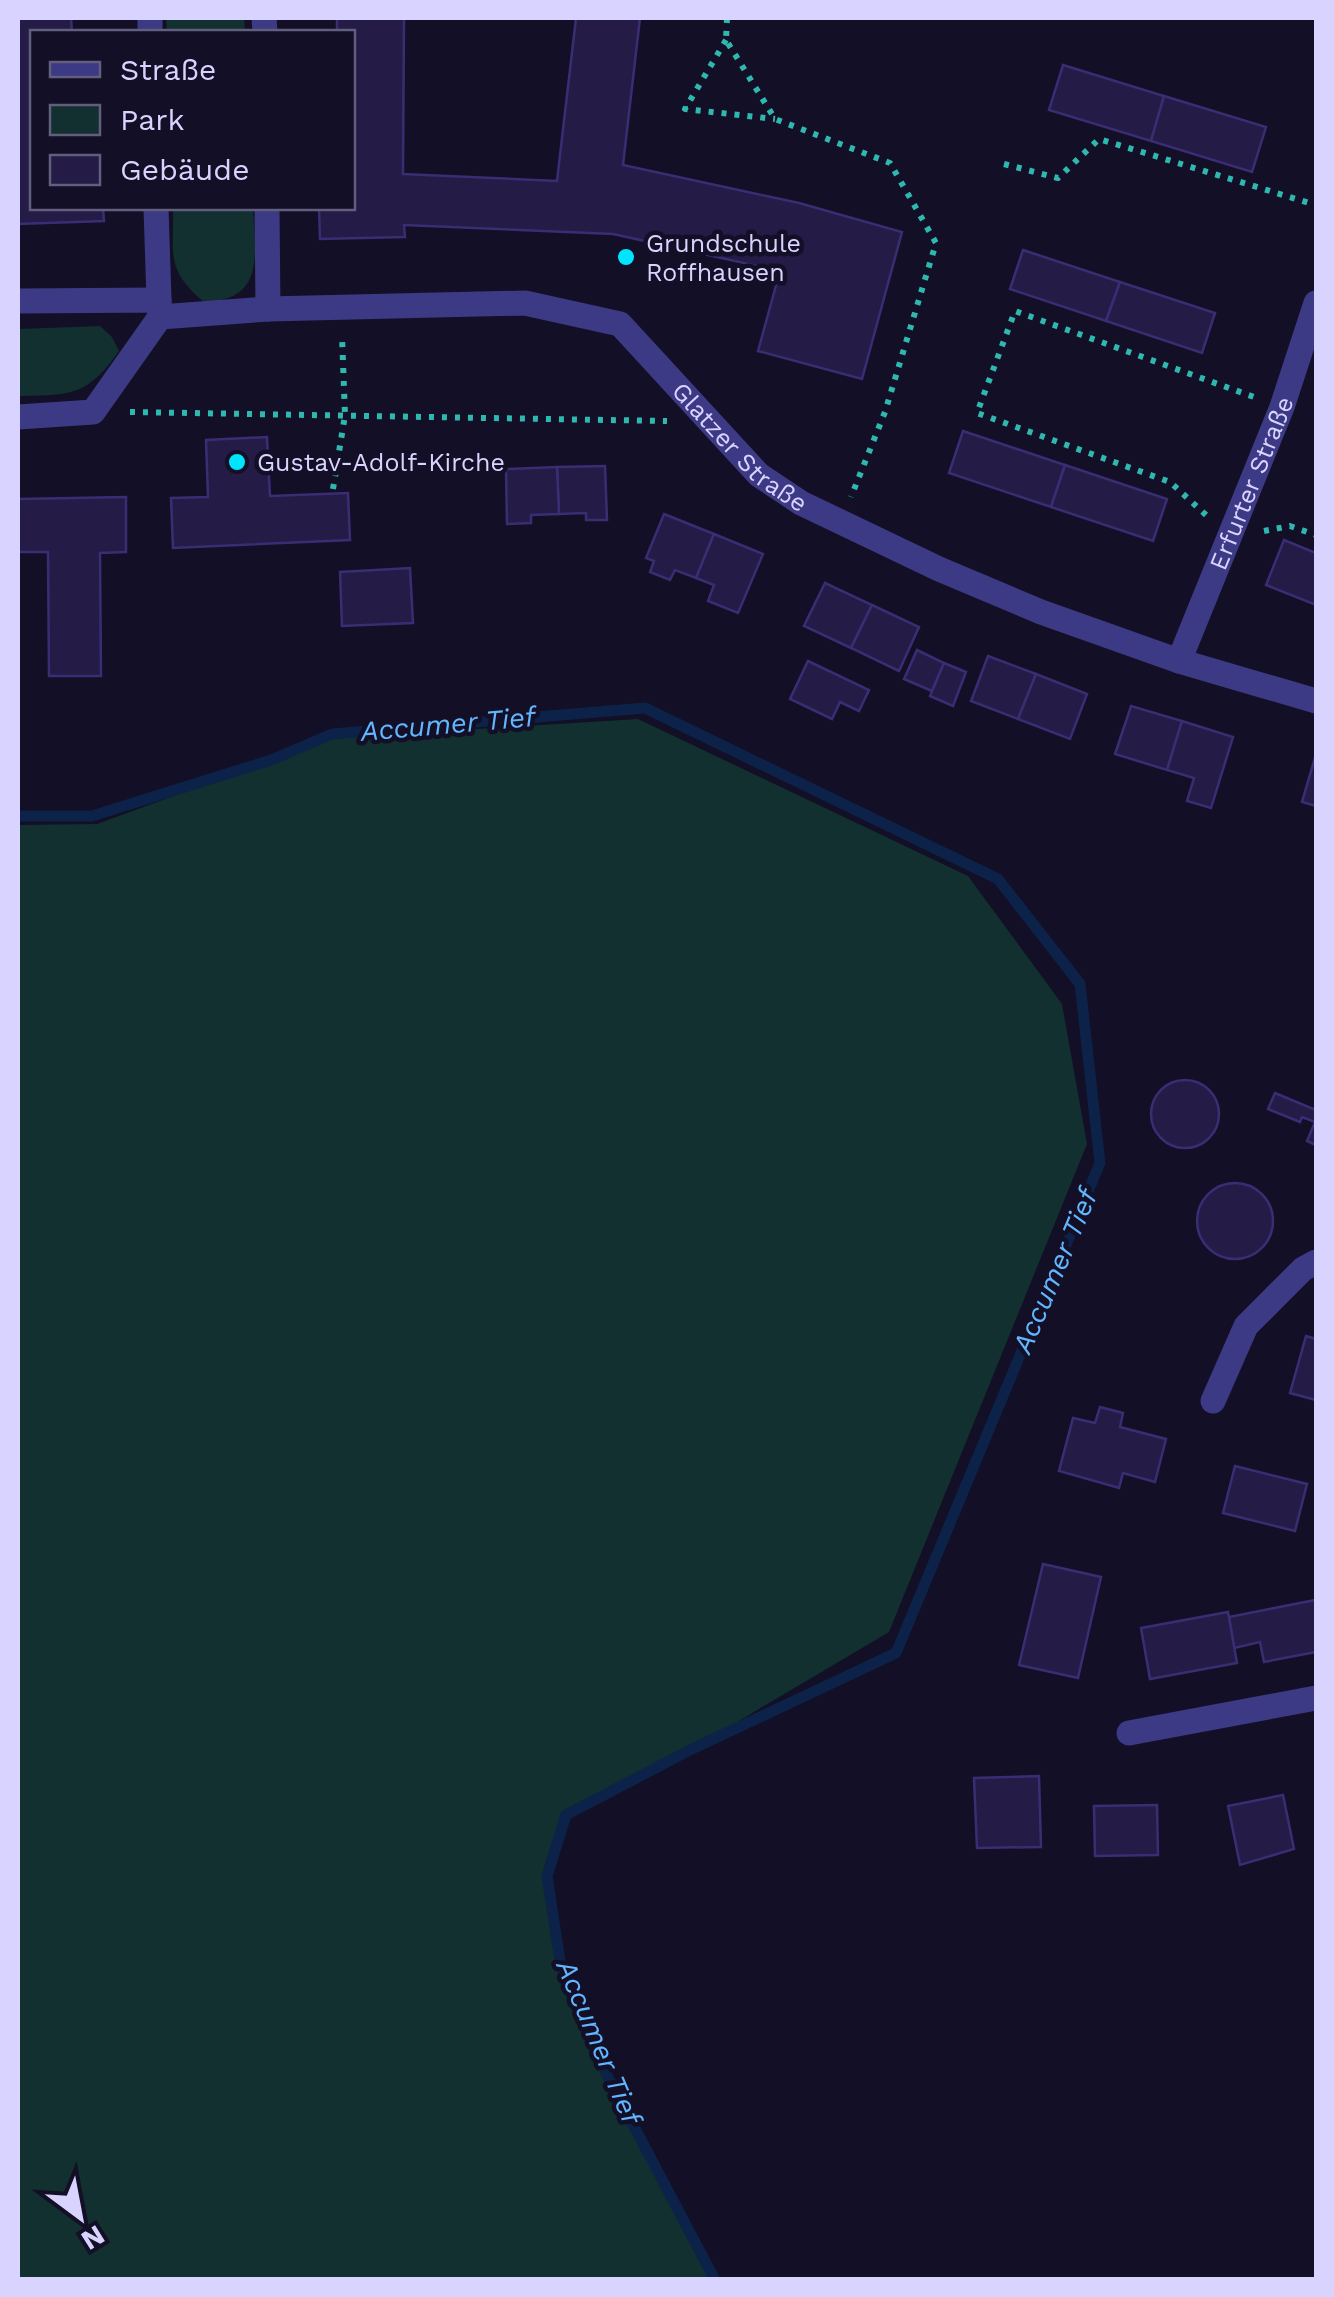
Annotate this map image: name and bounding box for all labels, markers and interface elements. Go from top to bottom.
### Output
legend [30,30,355,210]
text: Straße [120,52,216,87]
text: Park [120,102,185,137]
text: Gebäude [120,152,249,187]
place label: Grundschule Roffhausen [646,229,801,287]
marker: Grundschule Roffhausen [615,246,637,268]
street label: Glatzer Straße [666,376,813,518]
street label: Erfurter Straße [1203,393,1299,574]
place label: Gustav-Adolf-Kirche [257,448,505,477]
marker: Gustav-Adolf-Kirche [226,451,248,473]
water label: Accumer Tief [358,700,540,748]
water label: Accumer Tief [1005,1181,1106,1359]
water label: Accumer Tief [549,1954,650,2132]
north arrow [30,2167,130,2267]
text: N [75,2218,111,2257]

